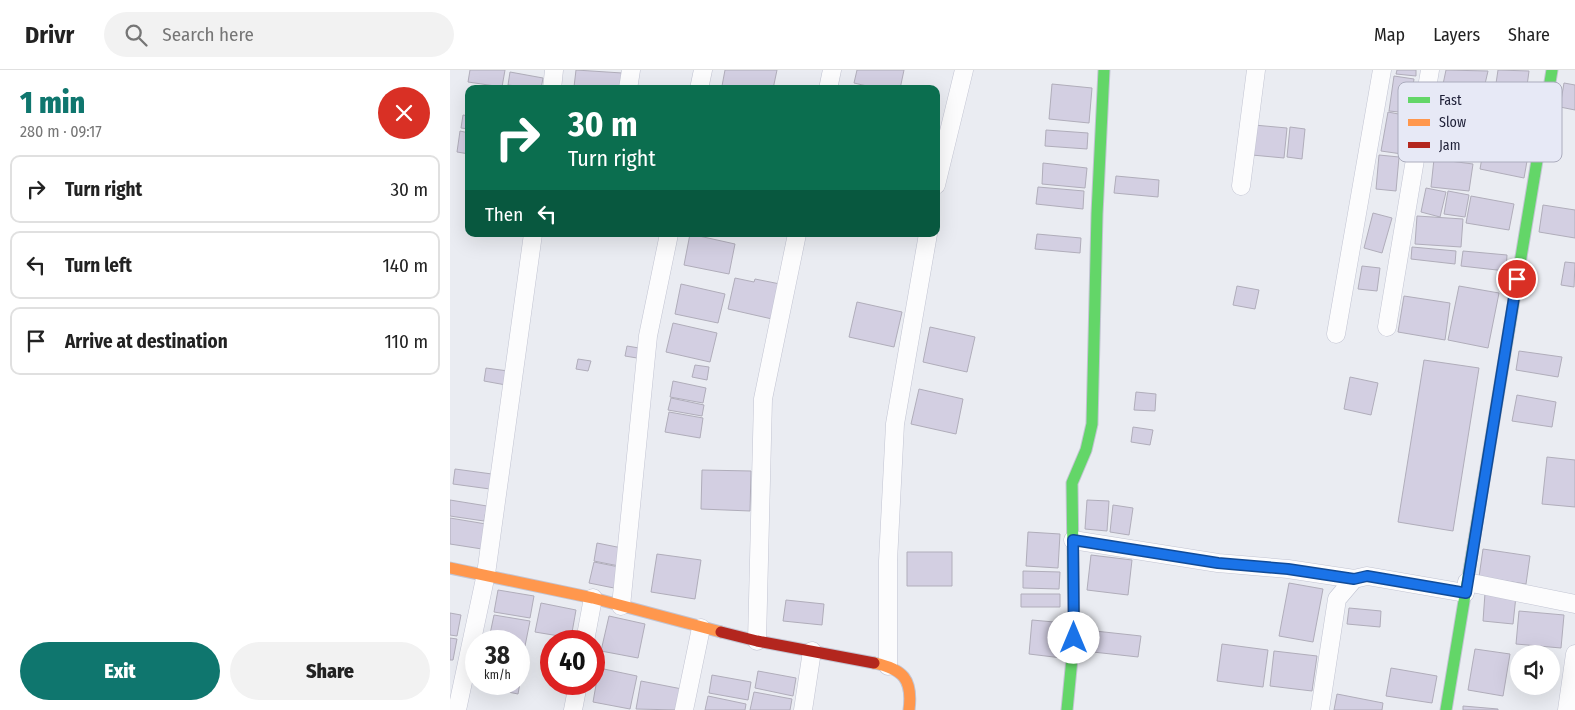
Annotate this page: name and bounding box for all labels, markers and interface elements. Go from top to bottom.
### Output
search box [104,12,454,57]
text: Drivr [25,21,74,49]
icon: search [122,21,150,49]
text: Search here [162,23,254,46]
text: Map [1374,24,1405,46]
text: Layers [1433,24,1480,46]
text: Share [1508,24,1550,46]
legend [1398,82,1562,162]
text: 1 min [20,85,85,121]
button: close [378,87,430,139]
text: Fast [1439,92,1462,109]
text: 30 m [568,103,638,145]
icon: right [485,105,550,170]
text: Slow [1439,114,1466,131]
text: 280 m · 09:17 [20,122,102,141]
text: Jam [1439,137,1460,154]
text: Turn right [568,145,656,172]
icon: right [22,175,50,203]
text: Turn right [65,178,142,201]
text: 30 m [390,178,428,201]
icon: left [533,200,561,228]
text: Then [485,203,523,226]
icon: left [22,251,50,279]
text: Turn left [65,254,132,277]
text: 140 m [382,254,428,277]
pin [1496,258,1538,300]
icon: arrive [1503,265,1531,293]
icon: arrive [22,327,50,355]
text: Arrive at destination [65,330,228,353]
text: 110 m [384,330,428,353]
position arrow [1047,611,1099,663]
speed limit sign: 40 [540,630,605,695]
text: 38 [485,641,510,671]
button: Exit [20,642,220,700]
button: Share [230,642,430,700]
map controls [1510,645,1560,695]
button: sound [1510,645,1560,695]
text: km/h [484,668,511,682]

